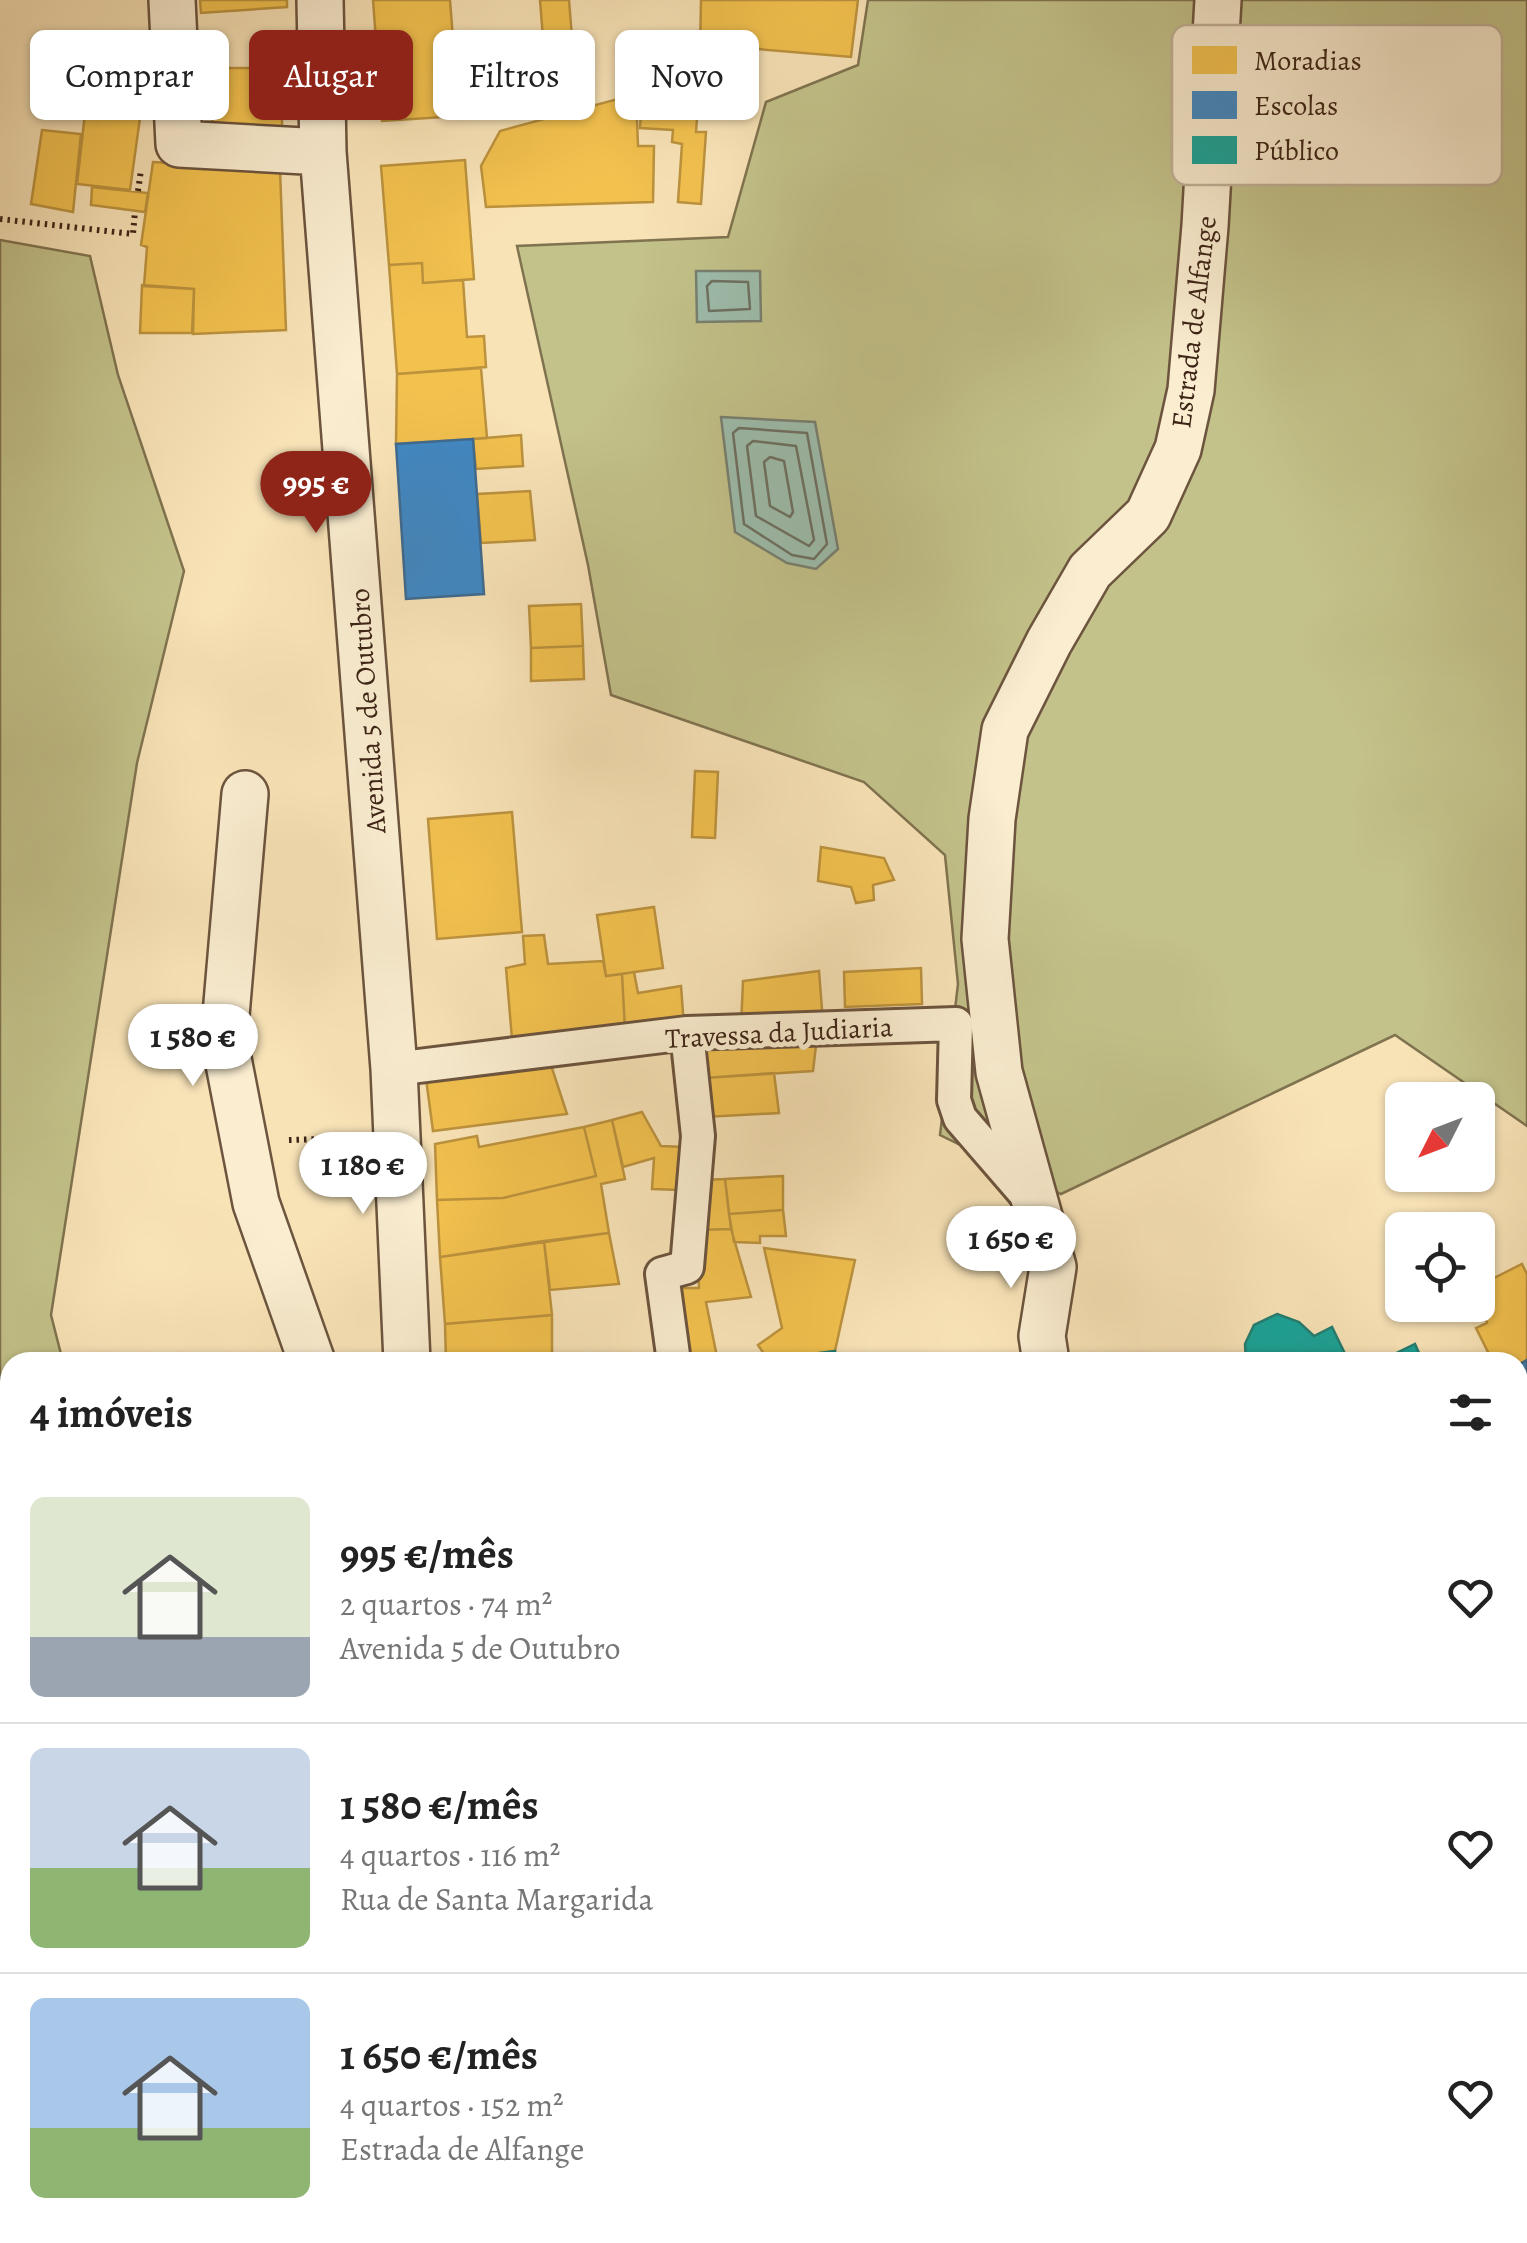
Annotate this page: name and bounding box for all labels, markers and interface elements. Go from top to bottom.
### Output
legend [1172,25,1502,185]
chip: Comprar [30,30,229,120]
chip: Alugar [249,30,413,120]
chip: Filtros [433,30,595,120]
chip: Novo [615,30,759,120]
text: Moradias [1254,42,1362,80]
text: Escolas [1254,87,1338,125]
text: Público [1254,132,1339,170]
street label: Estrada de Alfange [1162,214,1226,431]
pin: 995 € [246,451,386,536]
text: 995 € [282,461,350,505]
street label: Avenida 5 de Outubro [340,587,396,836]
pin: 1 580 € [101,1004,285,1089]
street label: Travessa da Judiaria [664,1008,894,1058]
text: 1 580 € [150,1014,236,1058]
north arrow [1385,1082,1495,1192]
map controls [1385,1082,1495,1322]
pin: 1 180 € [271,1132,455,1217]
text: 1 180 € [321,1142,405,1186]
pin: 1 650 € [919,1206,1103,1291]
button: locate [1385,1212,1495,1322]
text: 1 650 € [968,1216,1054,1260]
text: 4 imóveis [30,1384,193,1441]
icon: filters [1443,1385,1498,1440]
text: 995 €/mês [340,1525,514,1582]
icon: home [110,1537,230,1657]
icon: heart [1443,1570,1498,1625]
text: 2 quartos · 74 m² [340,1582,552,1626]
text: Avenida 5 de Outubro [340,1626,621,1670]
text: 1 580 €/mês [340,1776,539,1833]
icon: home [110,1788,230,1908]
icon: heart [1443,1821,1498,1876]
text: 4 quartos · 116 m² [340,1833,560,1877]
text: Rua de Santa Margarida [340,1877,653,1921]
text: 1 650 €/mês [340,2026,538,2083]
icon: home [110,2038,230,2158]
icon: heart [1443,2071,1498,2126]
text: 4 quartos · 152 m² [340,2083,564,2127]
text: Estrada de Alfange [340,2127,584,2171]

